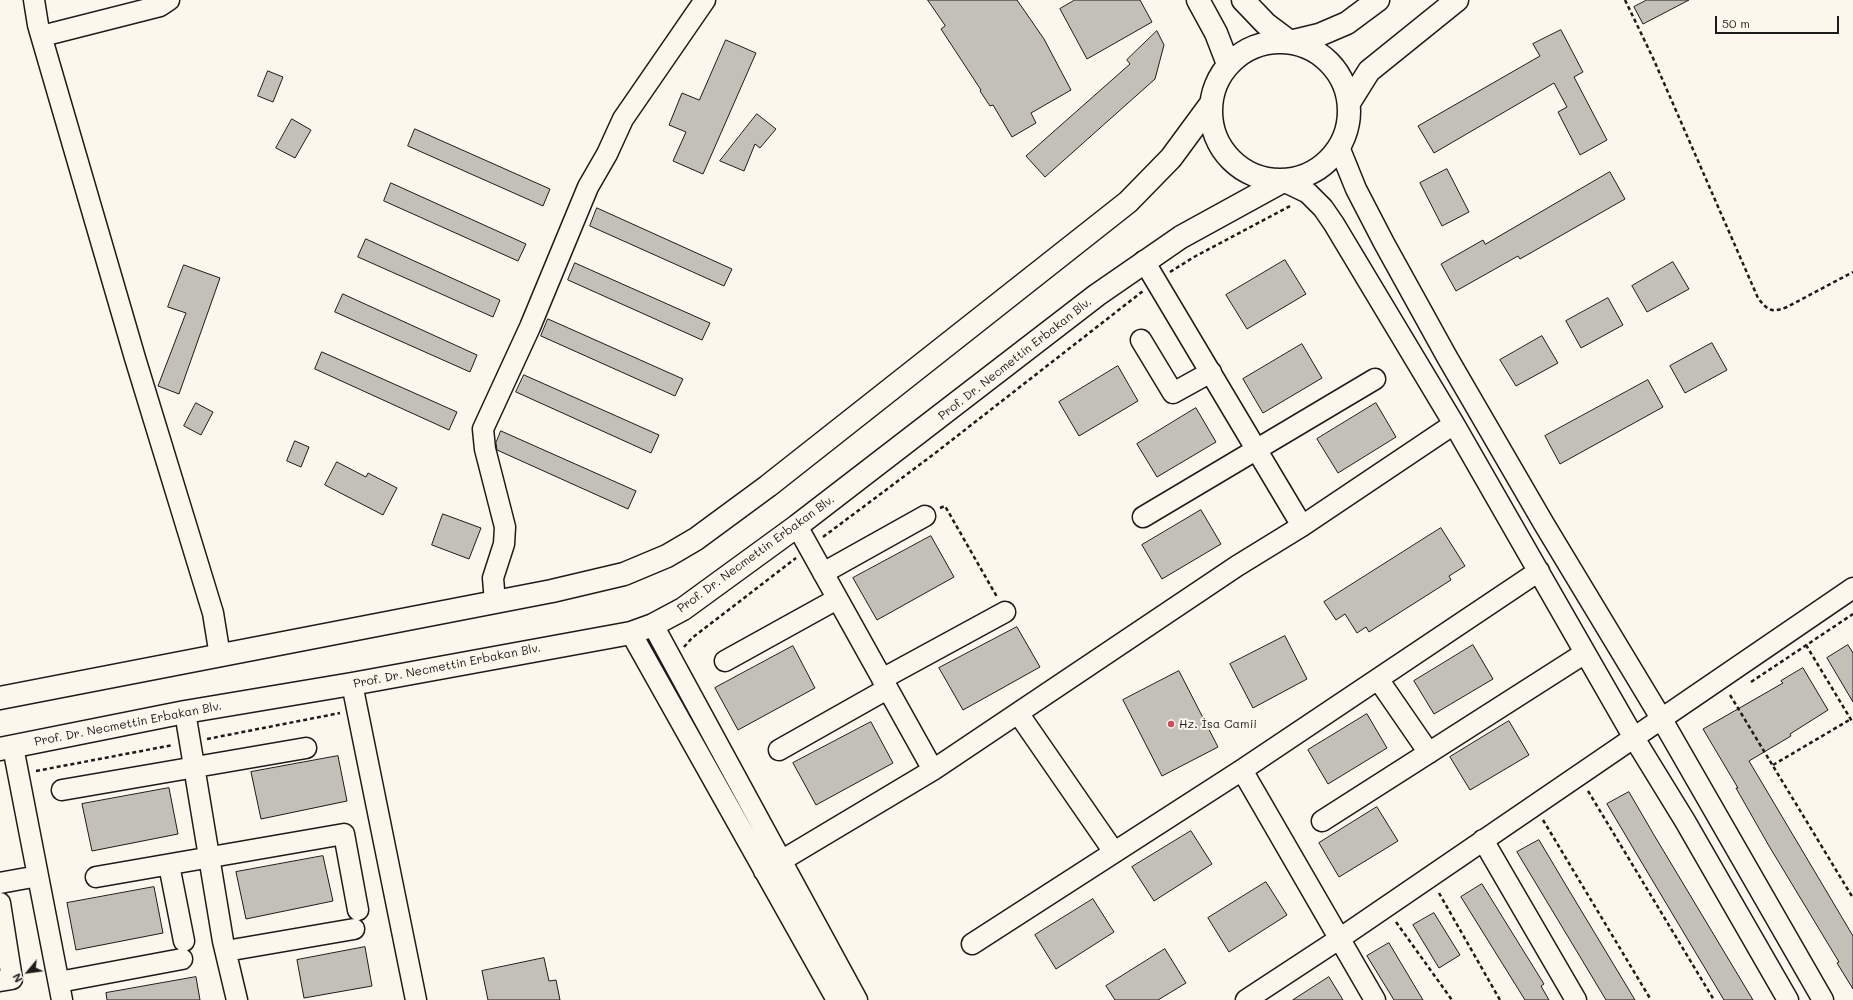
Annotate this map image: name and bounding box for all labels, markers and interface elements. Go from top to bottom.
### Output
scale bar [1717,8,1841,34]
text: 50 m [1722,15,1750,31]
street label: Prof. Dr. Necmettin Erbakan Blv. [935,295,1095,423]
street label: Prof. Dr. Necmettin Erbakan Blv. [675,492,837,616]
street label: Prof. Dr. Necmettin Erbakan Blv. [352,641,542,691]
street label: Prof. Dr. Necmettin Erbakan Blv. [33,699,223,749]
place label: Hz. İsa Camii [1179,717,1257,731]
marker: Hz. İsa Camii [1166,719,1176,729]
north arrow [8,952,48,992]
text: N [8,971,26,985]

